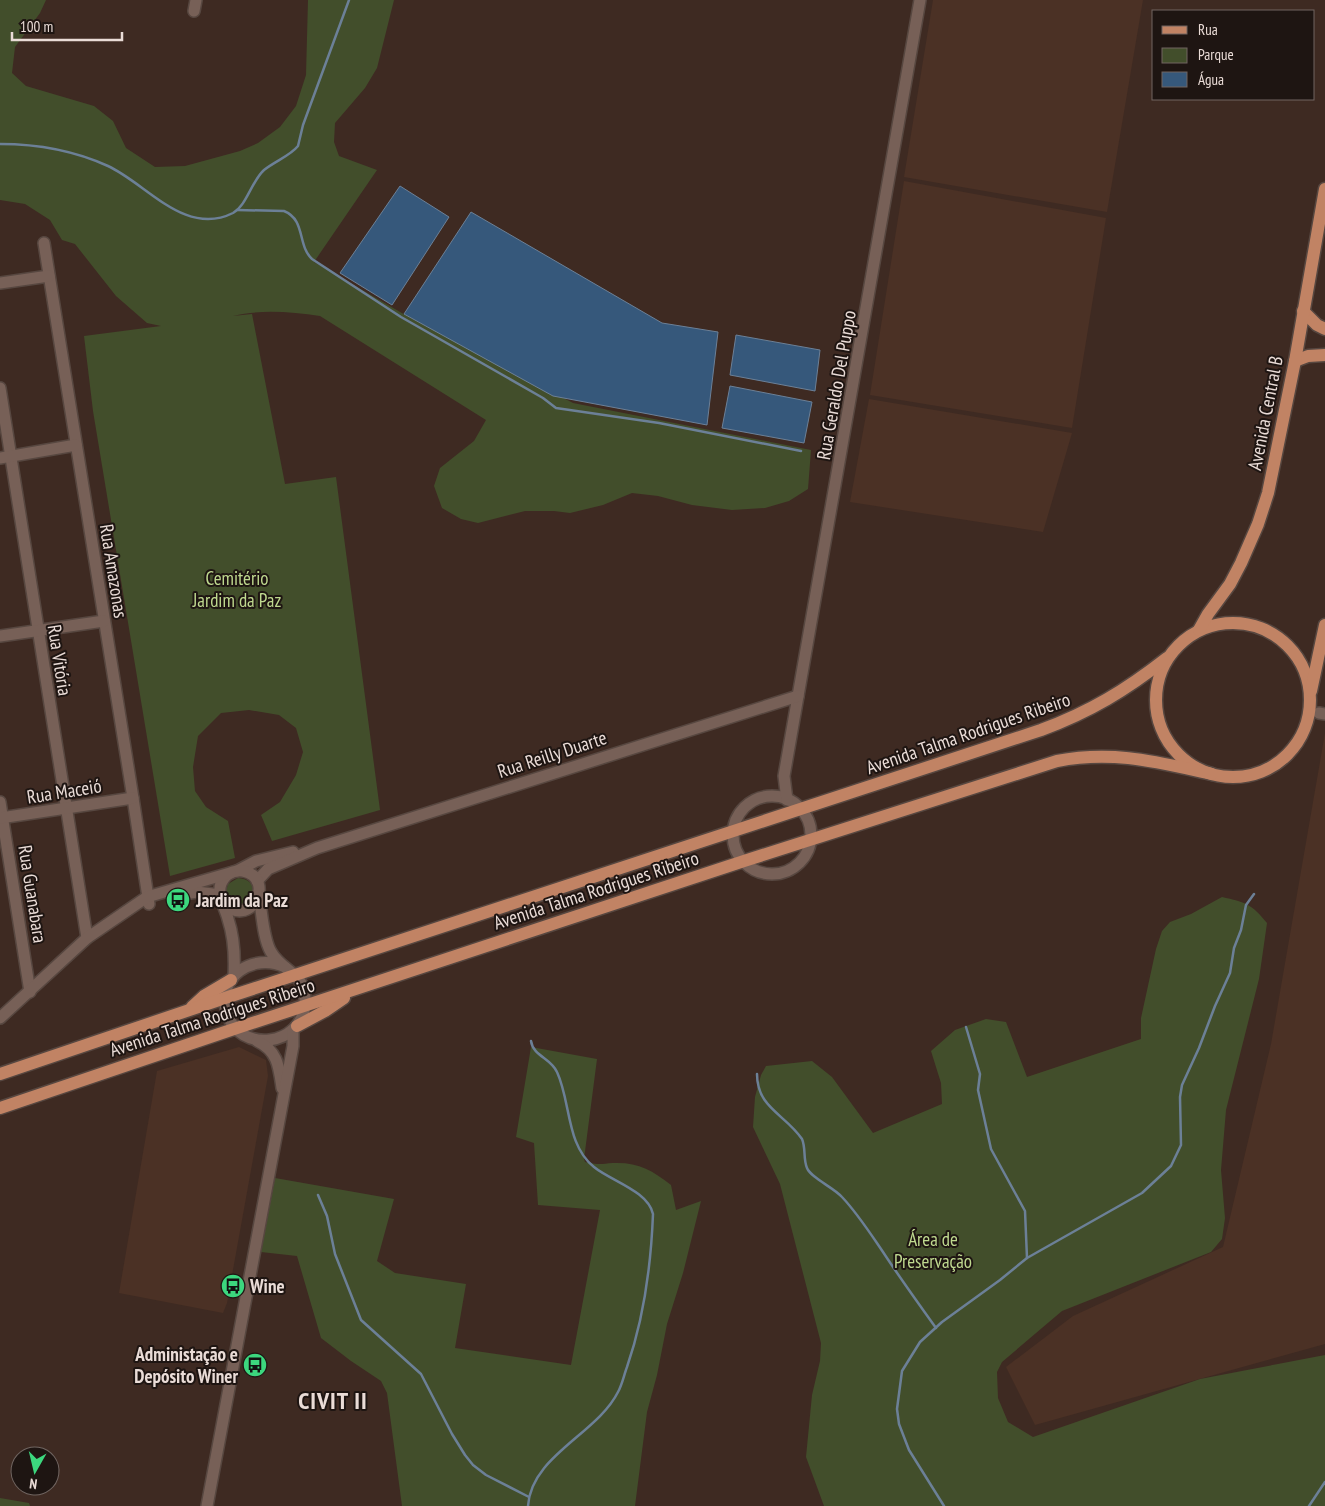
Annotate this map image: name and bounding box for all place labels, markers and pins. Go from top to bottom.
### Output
bus stop icon: Jardim da Paz [165,887,191,913]
place label: Jardim da Paz [195,888,288,912]
bus stop icon: Wine [220,1273,246,1299]
place label: Wine [249,1274,285,1298]
place label: Administação e Depósito Winer [134,1342,238,1388]
bus stop icon: Administação e Depósito Winer [242,1352,268,1378]

